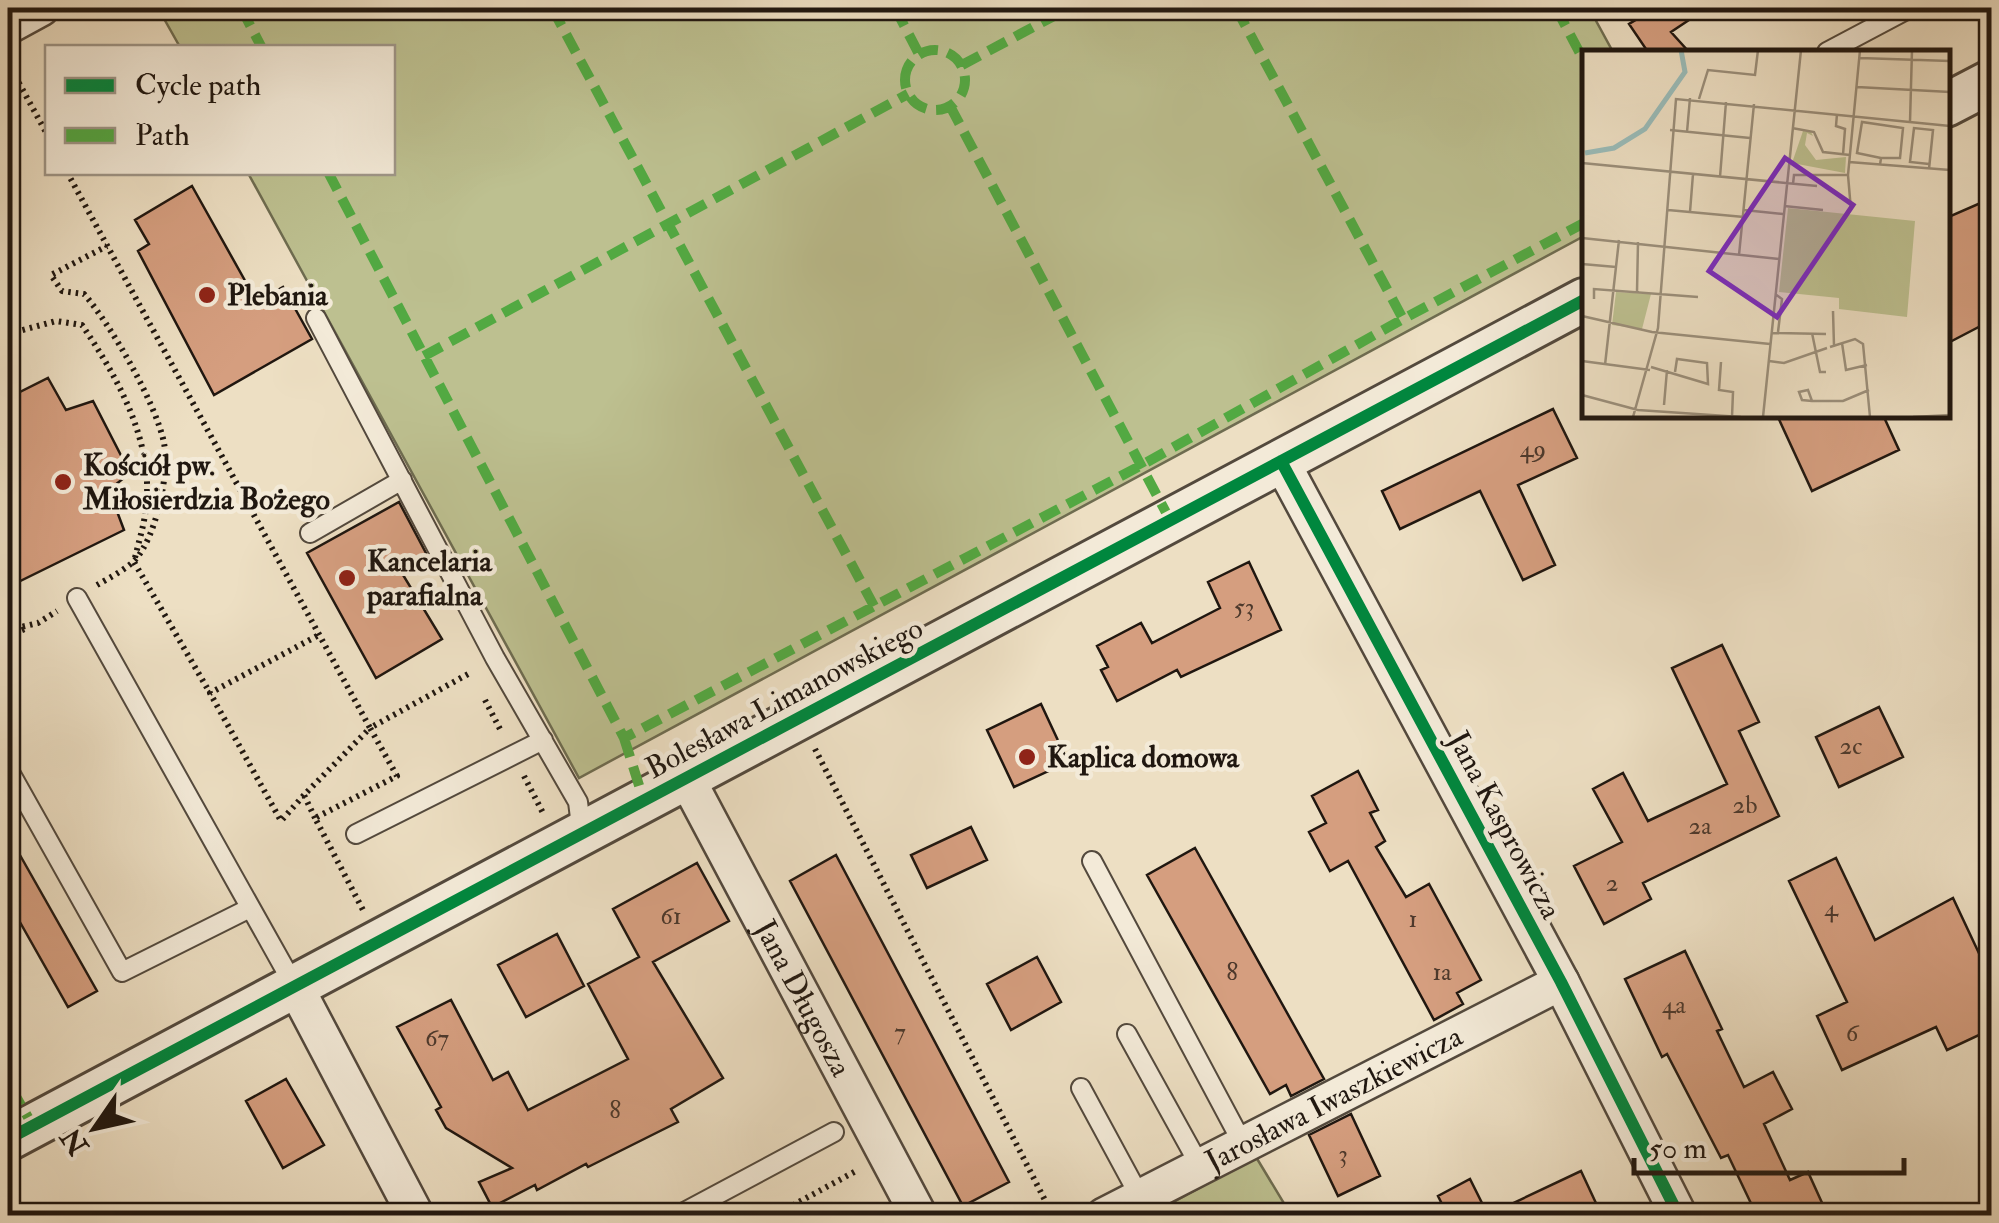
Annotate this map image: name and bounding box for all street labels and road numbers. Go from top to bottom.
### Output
street label: Bolesława Limanowskiego [639,610,929,787]
street label: Jana Kasprowicza [1439,724,1570,926]
street label: Jana Długosza [746,913,860,1083]
street label: Jarosława Iwaszkiewicza [1198,1017,1469,1180]

